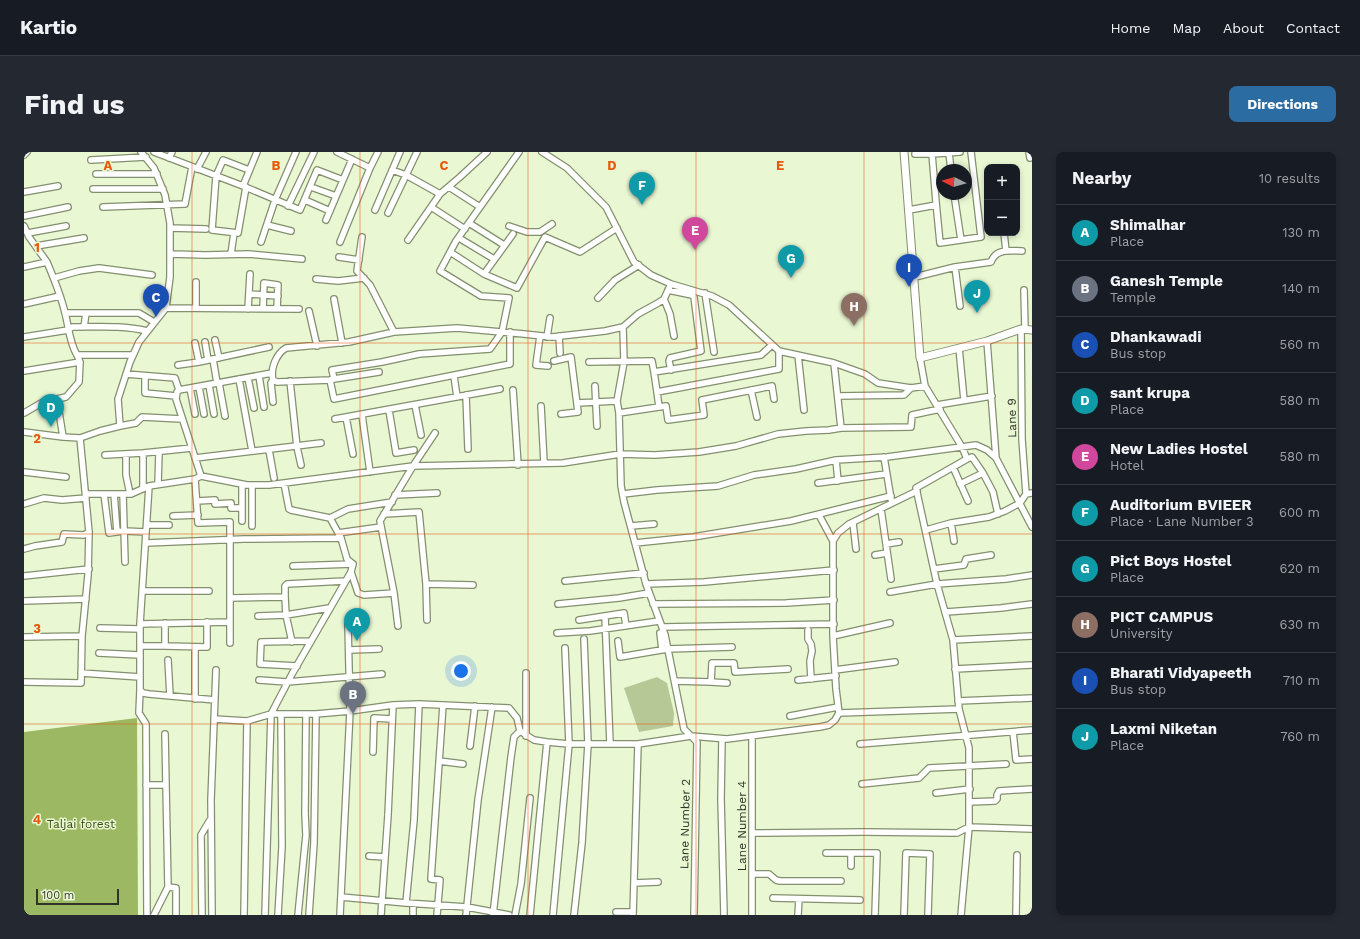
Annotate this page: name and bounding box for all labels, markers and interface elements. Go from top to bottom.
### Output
text: Kartio [20,16,77,39]
text: Home [1110,20,1150,36]
text: Map [1172,20,1201,36]
text: About [1223,20,1264,36]
text: Contact [1286,20,1340,36]
button: Directions [1229,86,1336,122]
text: Find us [24,88,124,121]
text: A [104,158,113,173]
text: B [272,158,281,173]
text: C [440,158,449,173]
text: D [607,158,617,173]
text: E [776,158,784,173]
north arrow [936,164,972,200]
map controls [984,164,1020,236]
button: + [984,164,1020,200]
text: Nearby [1072,168,1131,188]
text: 10 results [1259,171,1320,186]
pin: F [629,172,655,205]
button: − [984,200,1020,236]
text: Shimalhar [1110,216,1185,234]
pin: E [682,217,708,250]
text: A [1081,225,1089,240]
text: 130 m [1282,225,1320,240]
text: Place [1110,234,1144,249]
text: 1 [34,240,40,255]
pin: G [778,245,804,278]
pin: I [896,254,922,287]
text: Ganesh Temple [1110,272,1223,290]
pin: J [964,280,990,313]
text: B [1081,281,1089,296]
text: 140 m [1282,281,1320,296]
pin: C [143,284,169,317]
text: Temple [1110,290,1156,305]
pin: H [841,293,867,326]
text: Dhankawadi [1110,328,1202,346]
text: C [1081,337,1089,352]
text: 560 m [1280,337,1320,352]
text: Bus stop [1110,346,1166,361]
text: sant krupa [1110,384,1190,402]
text: D [1080,393,1090,408]
text: 580 m [1280,393,1320,408]
pin: D [38,394,64,427]
street label: Lane 9 [1005,398,1019,438]
text: Place [1110,402,1144,417]
text: 2 [33,431,41,446]
text: New Ladies Hostel [1110,440,1248,458]
text: E [1081,449,1089,464]
text: 580 m [1280,449,1320,464]
text: Hotel [1110,458,1144,473]
text: Auditorium BVIEER [1110,496,1252,514]
text: F [1081,505,1089,520]
text: 600 m [1279,505,1320,520]
text: Place · Lane Number 3 [1110,514,1253,529]
text: Pict Boys Hostel [1110,552,1231,570]
text: G [1080,561,1090,576]
text: 620 m [1280,561,1320,576]
text: Place [1110,570,1144,585]
pin: A [344,608,370,641]
text: PICT CAMPUS [1110,608,1213,626]
text: H [1080,617,1090,632]
text: 630 m [1280,617,1320,632]
text: 3 [33,621,41,636]
text: University [1110,626,1172,641]
your location [451,661,471,681]
text: Bharati Vidyapeeth [1110,664,1251,682]
text: I [1083,673,1087,688]
text: 710 m [1283,673,1320,688]
pin: B [340,681,366,714]
text: Bus stop [1110,682,1166,697]
text: Laxmi Niketan [1110,720,1217,738]
text: J [1081,729,1089,744]
text: 760 m [1280,729,1320,744]
text: Place [1110,738,1144,753]
street label: Lane Number 2 [677,779,693,869]
street label: Lane Number 4 [735,781,749,871]
text: 4 [33,812,42,827]
park label: Taljai forest [47,817,115,831]
scale bar [36,887,119,906]
text: 100 m [42,889,74,902]

